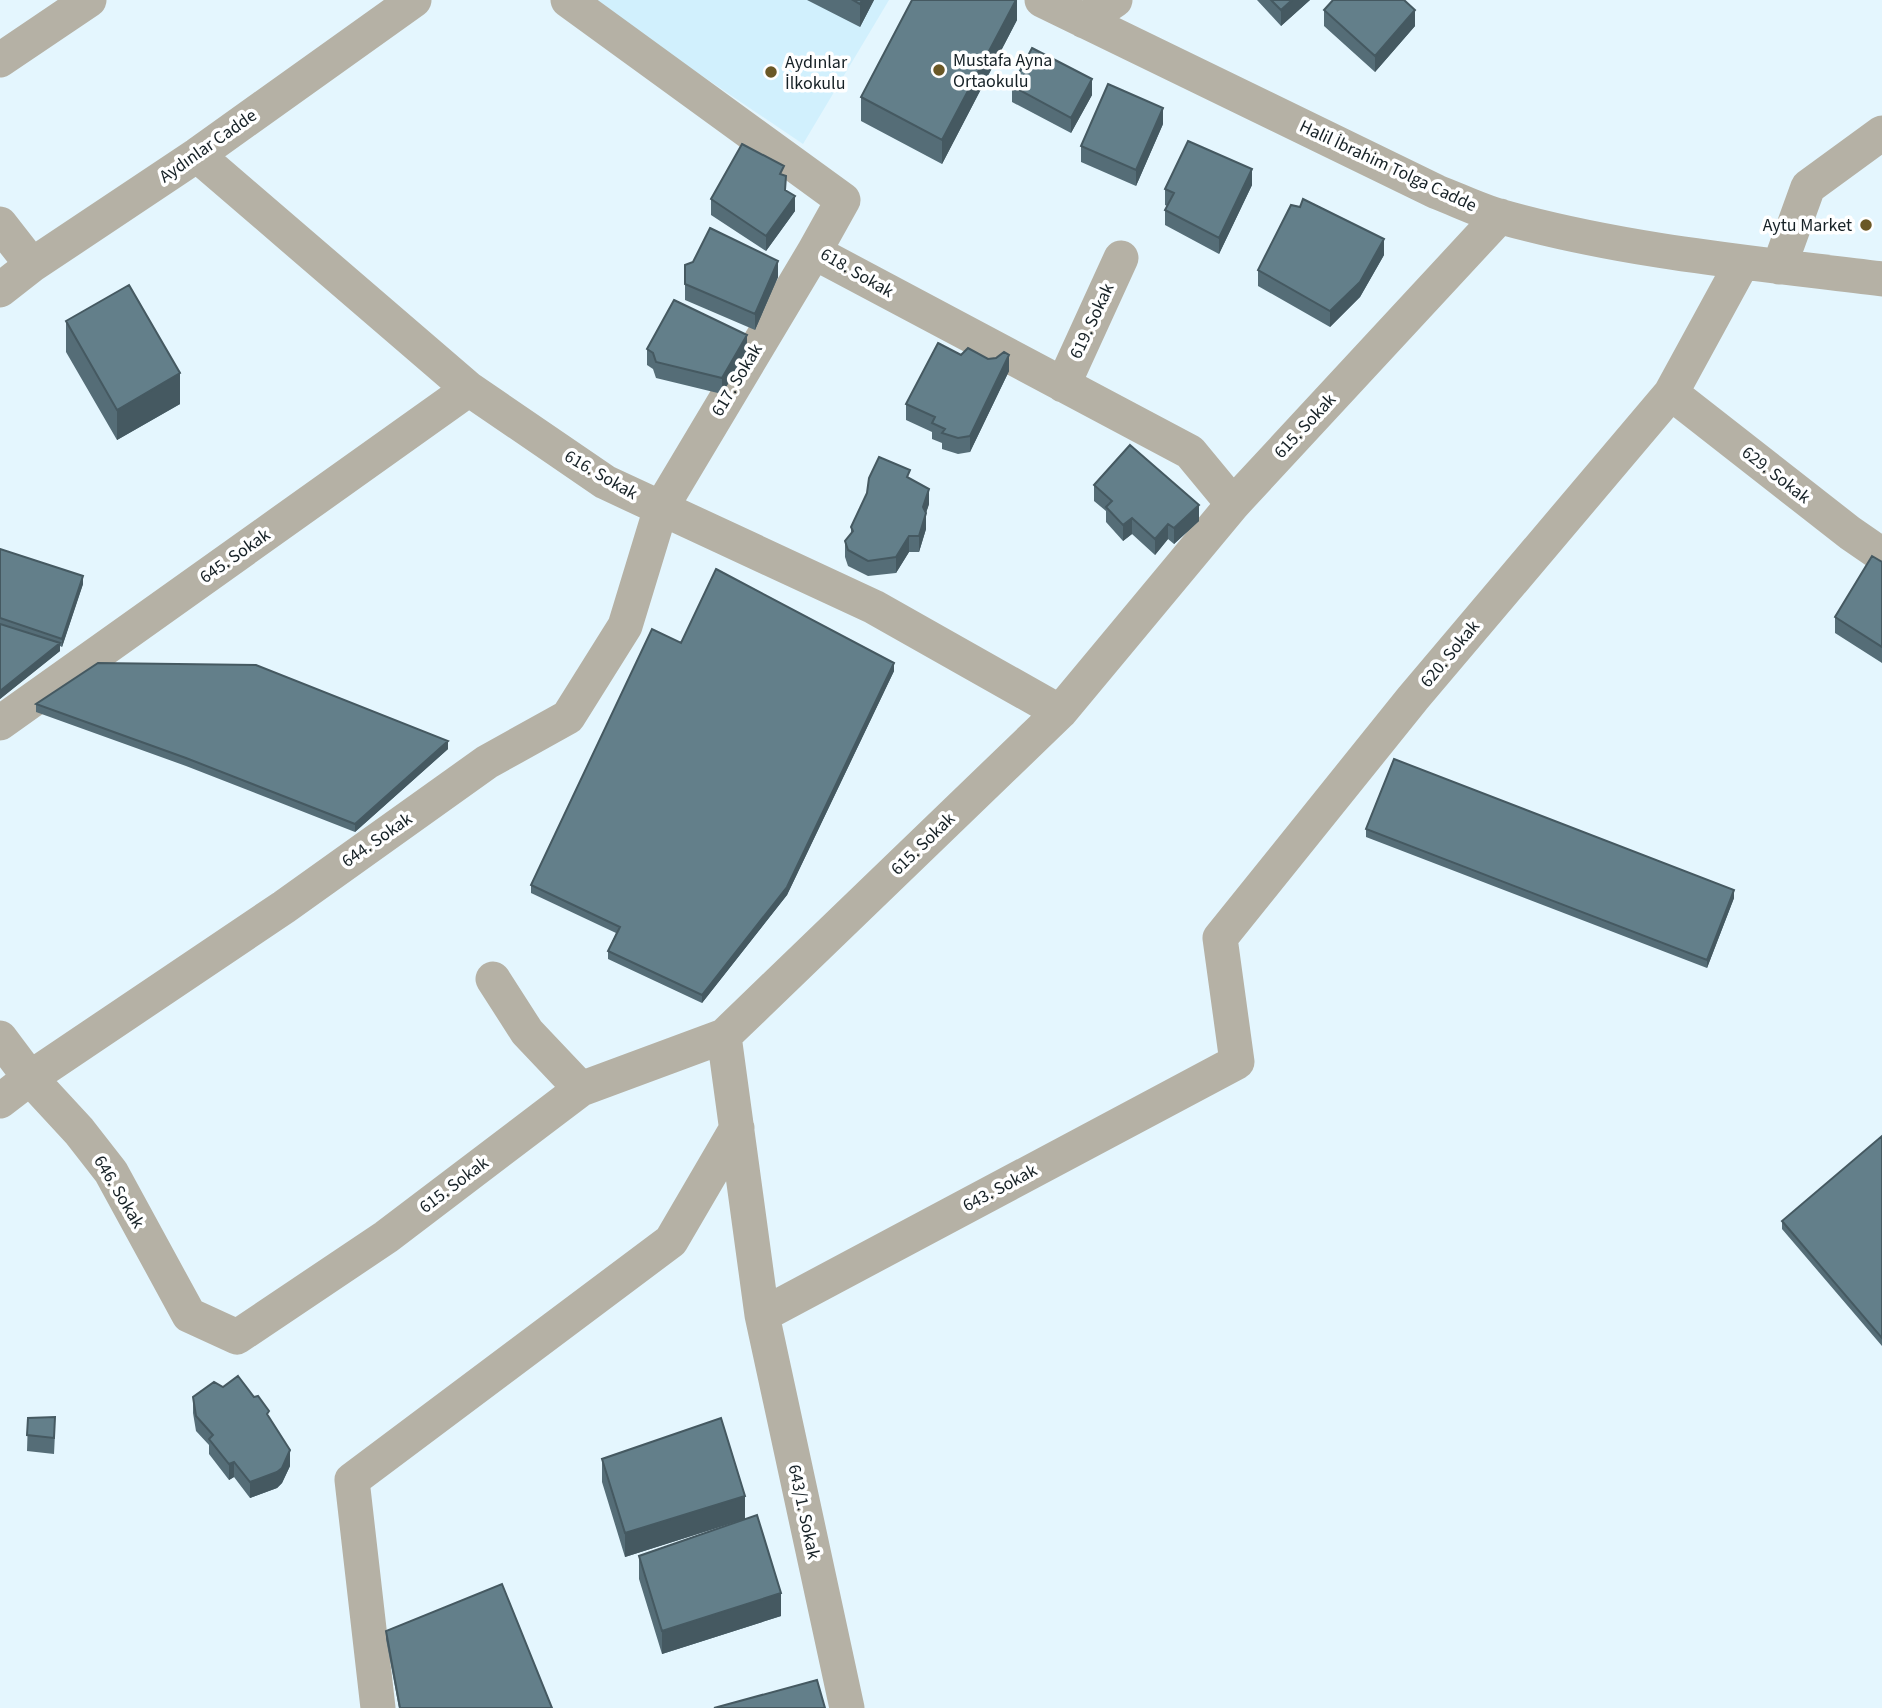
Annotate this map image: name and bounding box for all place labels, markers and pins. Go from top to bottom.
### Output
place label: Mustafa Ayna Ortaokulu [953,48,1052,94]
place label: Aydınlar İlkokulu [785,50,848,96]
marker: Mustafa Ayna Ortaokulu [931,62,947,78]
marker: Aydınlar İlkokulu [763,64,779,80]
place label: Aytu Market [1763,213,1852,238]
marker: Aytu Market [1858,217,1874,233]

